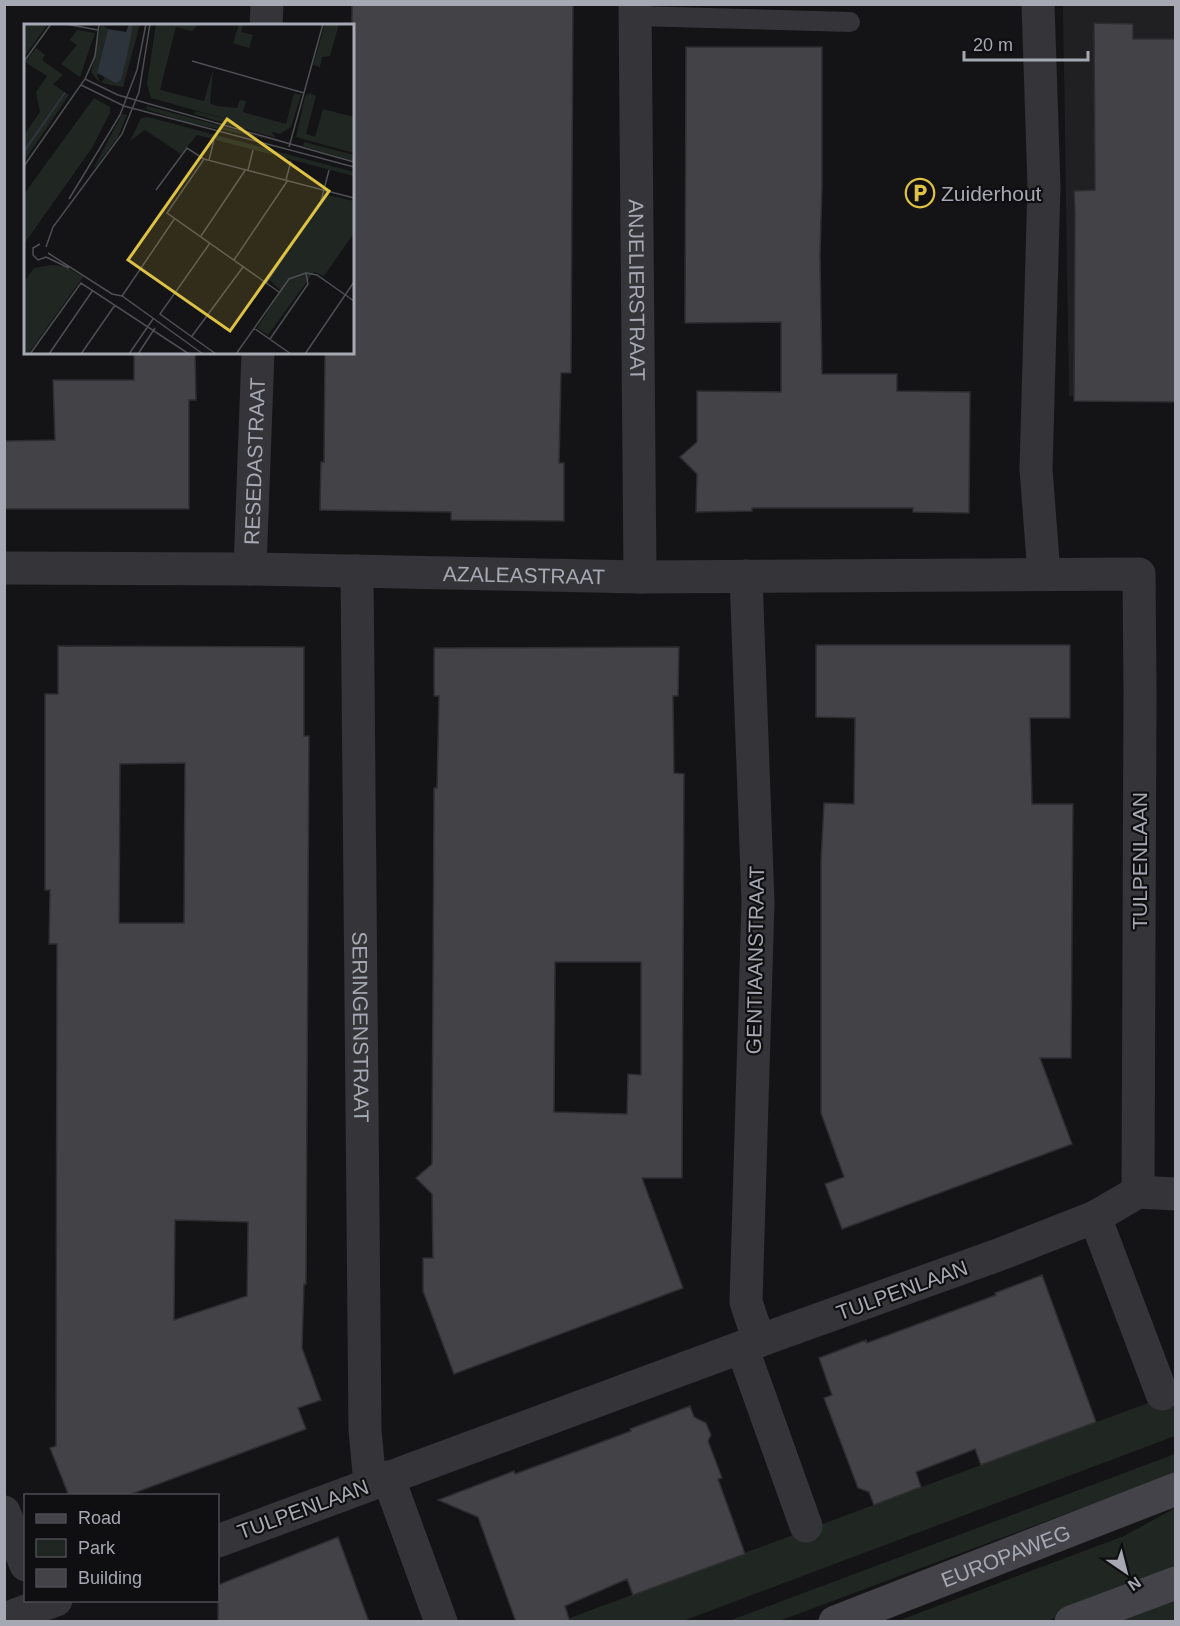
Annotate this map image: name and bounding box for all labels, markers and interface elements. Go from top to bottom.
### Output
inset map [24,24,354,354]
scale bar [964,24,1088,62]
text: 20 m [973,35,1013,55]
parking icon: Zuiderhout [904,177,936,209]
place label: Zuiderhout [941,182,1042,205]
street label: ANJELIERSTRAAT [625,199,650,381]
street label: RESEDASTRAAT [239,377,269,545]
street label: AZALEASTRAAT [443,561,605,588]
street label: TULPENLAAN [1128,792,1151,930]
street label: GENTIAANSTRAAT [742,865,768,1055]
street label: SERINGENSTRAAT [349,931,374,1123]
street label: TULPENLAAN [833,1256,971,1324]
street label: TULPENLAAN [234,1475,372,1543]
legend [24,1494,219,1602]
text: Road [78,1508,121,1528]
street label: EUROPAWEG [938,1520,1073,1591]
text: Park [78,1538,116,1558]
north arrow [1096,1542,1156,1602]
text: Building [78,1568,142,1588]
text: N [1125,1574,1144,1594]

